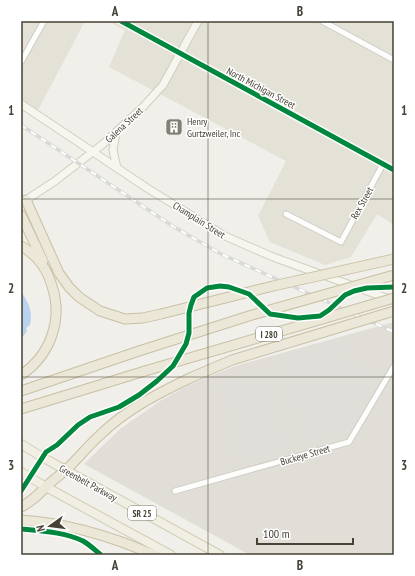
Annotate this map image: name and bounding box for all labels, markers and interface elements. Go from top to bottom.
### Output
text: A [111,3,119,20]
text: B [297,3,303,20]
street label: North Michigan Street [224,64,298,112]
text: 1 [8,102,14,119]
text: 1 [401,102,407,119]
street label: Galena Street [103,104,146,146]
place label: Henry Gurtzweiler, Inc [187,115,240,140]
building icon: Henry Gurtzweiler, Inc [164,117,184,137]
street label: Rex Street [348,184,376,221]
street label: Champlain Street [170,199,228,241]
text: 2 [8,280,14,297]
text: 2 [401,280,407,297]
road number: I 280 [256,327,282,341]
street label: Buckeye Street [279,442,332,468]
text: 3 [8,457,14,474]
text: 3 [401,457,407,474]
street label: Greenbelt Parkway [57,462,120,504]
north arrow [30,506,70,546]
road number: SR 25 [128,506,156,520]
scale bar [257,520,353,546]
text: N [33,524,48,533]
text: 100 m [263,526,290,541]
text: A [111,557,119,574]
text: B [297,557,303,574]

